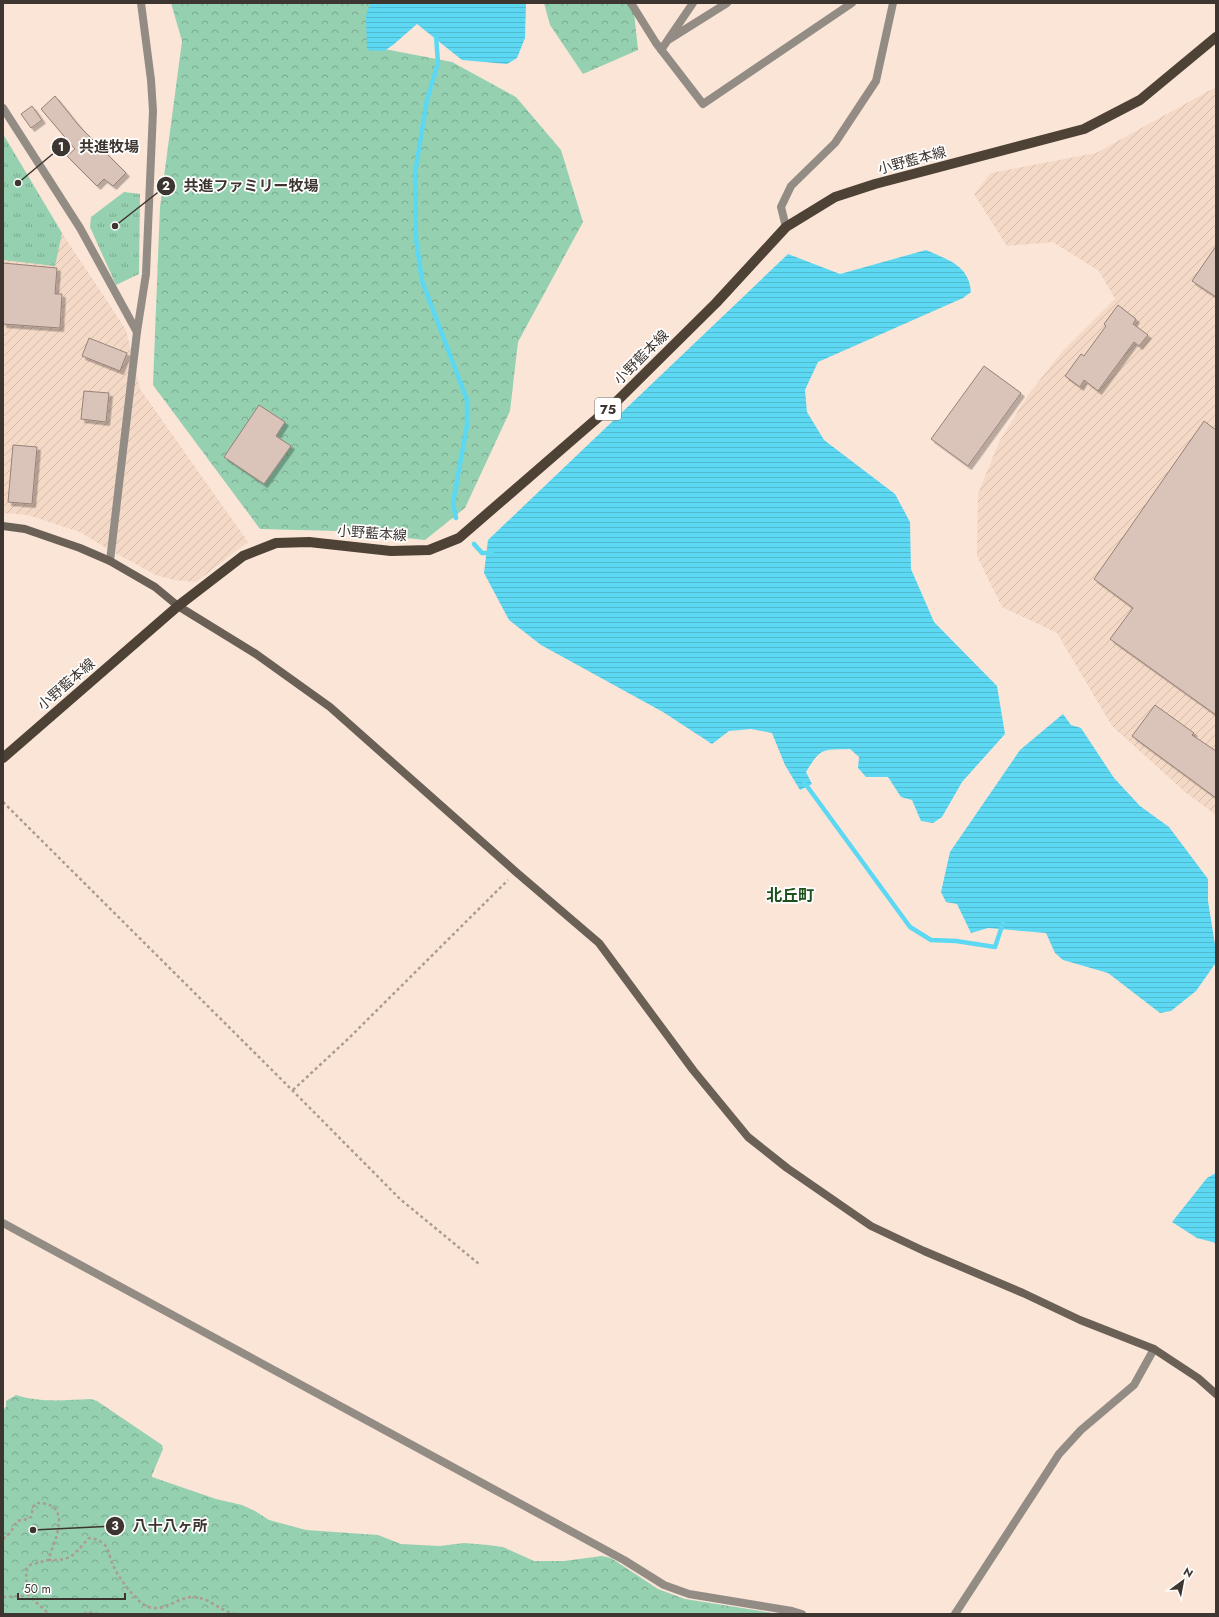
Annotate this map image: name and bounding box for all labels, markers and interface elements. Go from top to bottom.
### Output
callout: 共進牧場 [51,133,147,160]
text: 共進牧場 [79,136,139,158]
text: 1 [58,138,64,156]
street label: 小野藍本線 [876,141,948,179]
callout: 共進ファミリー牧場 [156,173,327,200]
text: 共進ファミリー牧場 [183,175,319,197]
text: 2 [162,177,170,195]
street label: 小野藍本線 [609,325,673,389]
road number: 75 [595,398,621,420]
street label: 小野藍本線 [336,521,408,545]
street label: 小野藍本線 [33,653,99,715]
district label: 北丘町 [766,884,814,907]
callout: 八十八ヶ所 [105,1513,216,1540]
text: 八十八ヶ所 [132,1515,208,1537]
text: 3 [111,1517,119,1535]
north arrow [1163,1561,1203,1601]
text: N [1180,1563,1196,1582]
scale bar [18,1575,125,1601]
text: 50 m [24,1580,51,1598]

